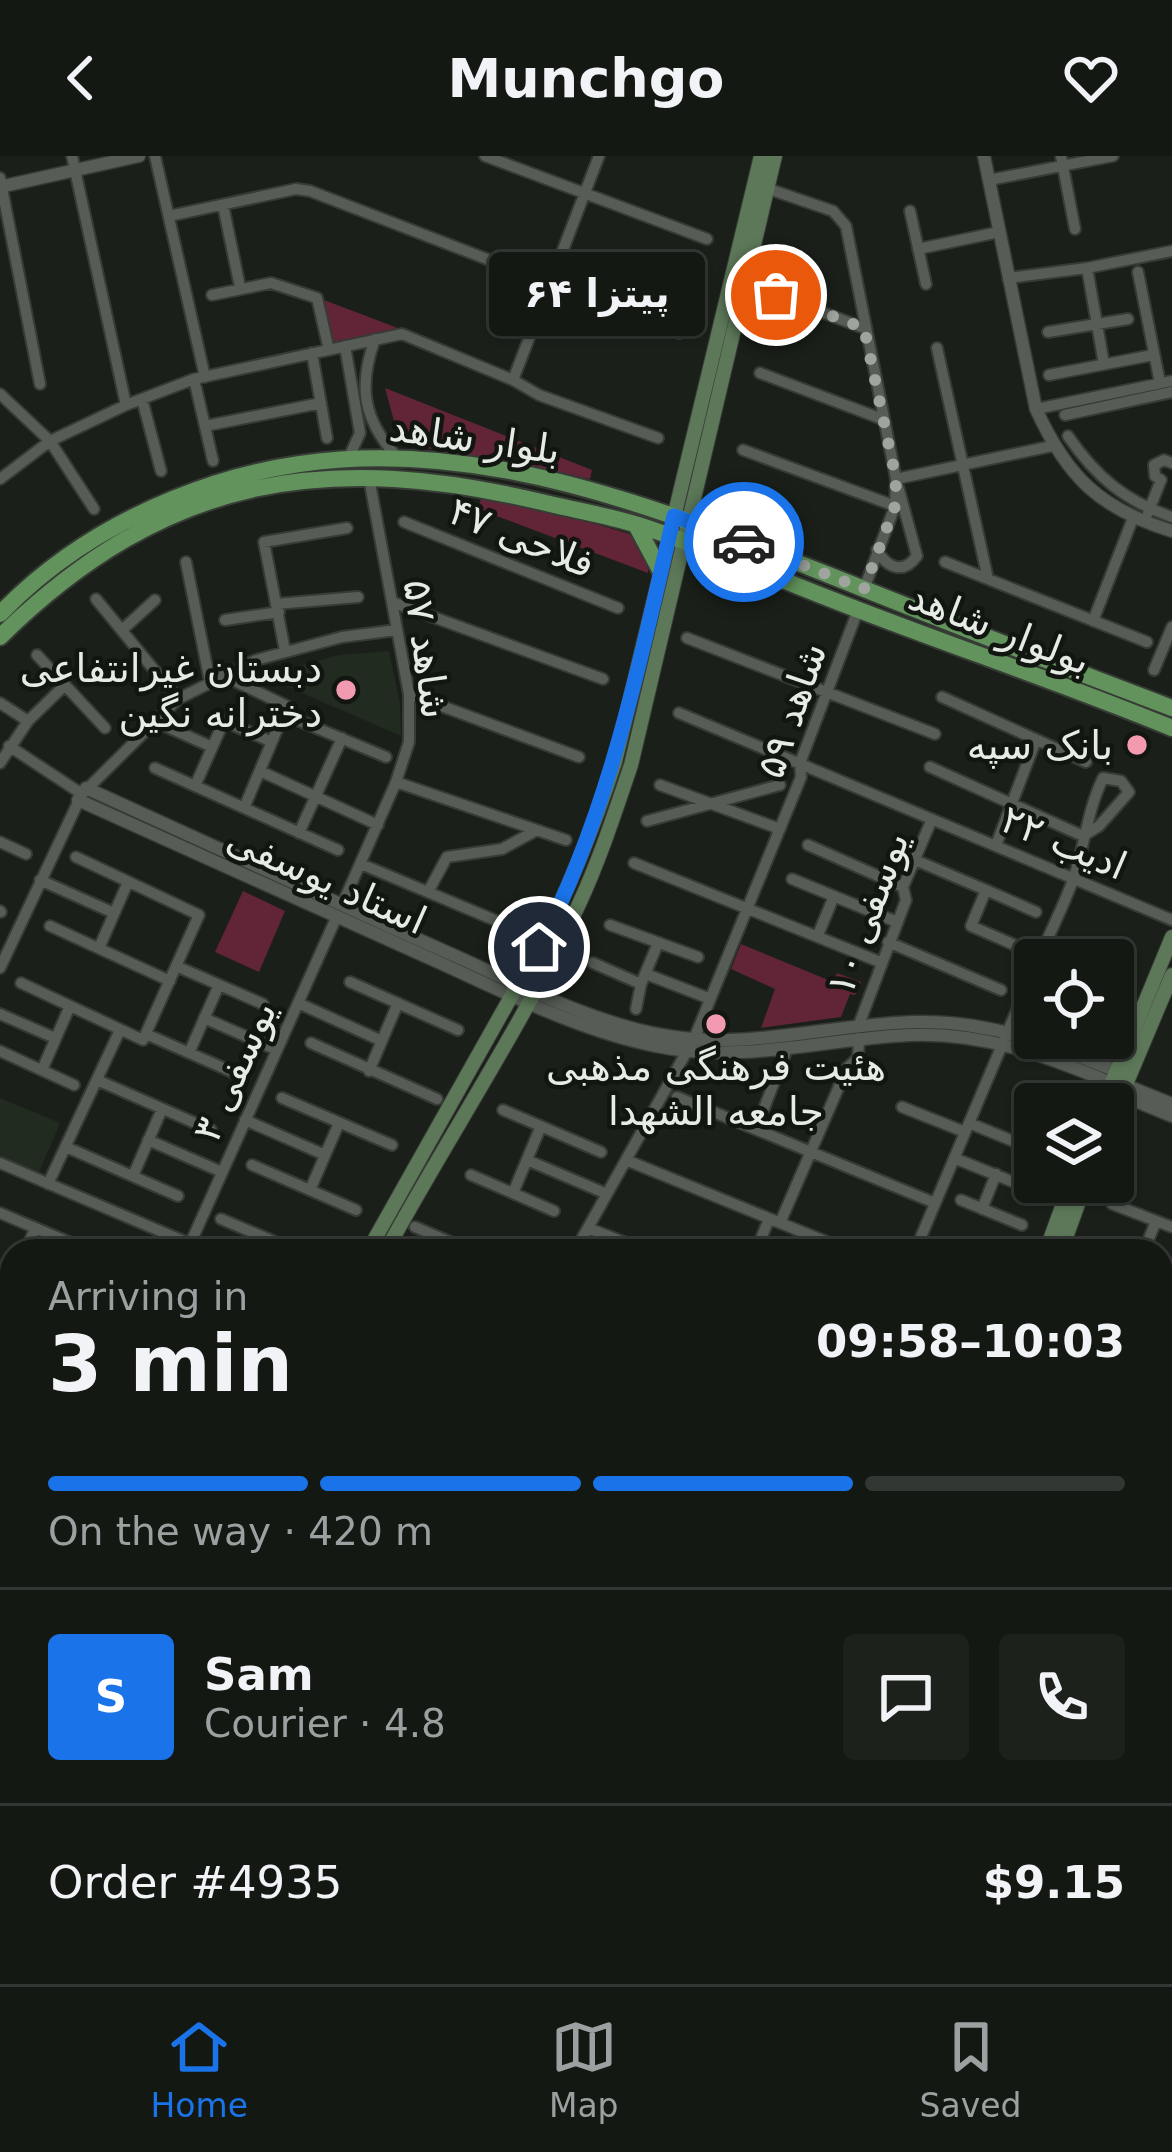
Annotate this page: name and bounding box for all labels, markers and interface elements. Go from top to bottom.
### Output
icon: back [48,45,114,111]
icon: heart [1058,45,1124,111]
text: Munchgo [448,47,724,110]
pin [725,244,827,346]
callout: پیتزا ۶۴ [488,253,704,337]
icon: bag [743,262,809,328]
text: پیتزا ۶۴ [524,271,670,316]
street label: بلوار شاهد [387,404,563,474]
courier [684,482,804,602]
street label: فلاحی ۴۷ [443,488,601,587]
icon: car [711,509,777,575]
street label: بولوار شاهد [902,573,1097,685]
street label: شاهد ۵۷ [394,577,459,721]
street label: شاهد ۵۹ [747,637,836,784]
place label: دبستان غیرانتفاعی دخترانه نگین [20,646,322,737]
marker: دبستان غیرانتفاعی دخترانه نگین [333,677,359,703]
place label: بانک سپه [967,723,1113,769]
marker: بانک سپه [1124,732,1150,758]
street label: ادیب ۲۲ [994,796,1133,889]
street label: استاد یوسفی [220,816,433,944]
street label: یوسفی ۱۰ [817,825,919,1001]
pin [488,896,590,998]
icon: home [506,914,572,980]
map controls [1014,939,1134,1203]
button: locate [1014,939,1134,1059]
street label: یوسفی ۳ [184,994,286,1149]
marker: هئیت فرهنگی مذهبی جامعه الشهدا [703,1011,729,1037]
place label: هئیت فرهنگی مذهبی جامعه الشهدا [546,1044,886,1135]
button: layers [1014,1083,1134,1203]
text: Arriving in [48,1274,248,1319]
text: 09:58–10:03 [816,1315,1125,1368]
text: 3 min [48,1319,293,1409]
text: On the way · 420 m [48,1509,433,1554]
button: chat [843,1634,969,1760]
button: phone [999,1634,1125,1760]
text: Sam [204,1648,314,1701]
text: S [95,1670,127,1723]
text: Courier · 4.8 [204,1701,446,1746]
text: Order #4935 [48,1856,342,1909]
text: $9.15 [983,1856,1125,1909]
tab: Home [150,2014,248,2125]
tab: Map [549,2014,619,2125]
tab: Saved [920,2014,1021,2125]

